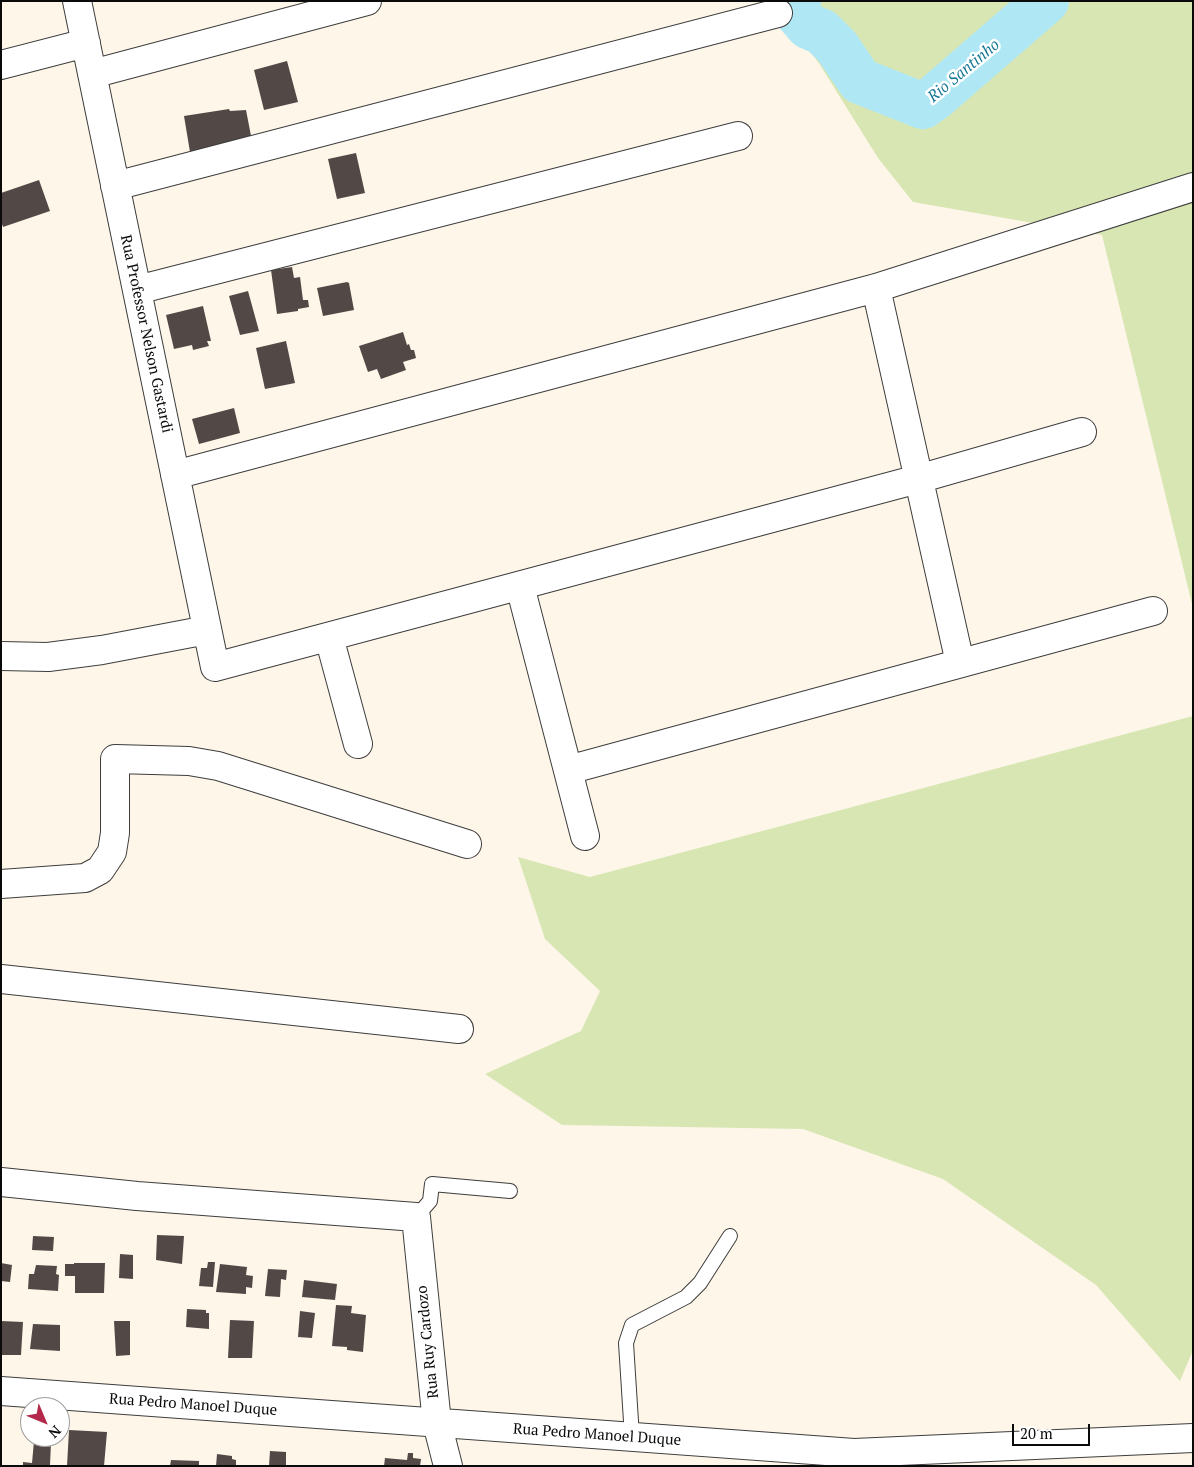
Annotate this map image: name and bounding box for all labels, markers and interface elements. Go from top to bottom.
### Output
water label: Rio Santinho [924,35,1004,107]
street label: Rua Professor Nelson Gastardi [116,233,176,435]
street label: Rua Ruy Cardozo [413,1285,443,1399]
street label: Rua Pedro Manoel Duque [108,1390,278,1420]
north arrow [20,1397,70,1447]
scale bar [1014,1414,1092,1446]
street label: Rua Pedro Manoel Duque [512,1420,682,1450]
text: N [45,1422,66,1443]
text: 20 m [1020,1423,1053,1443]

